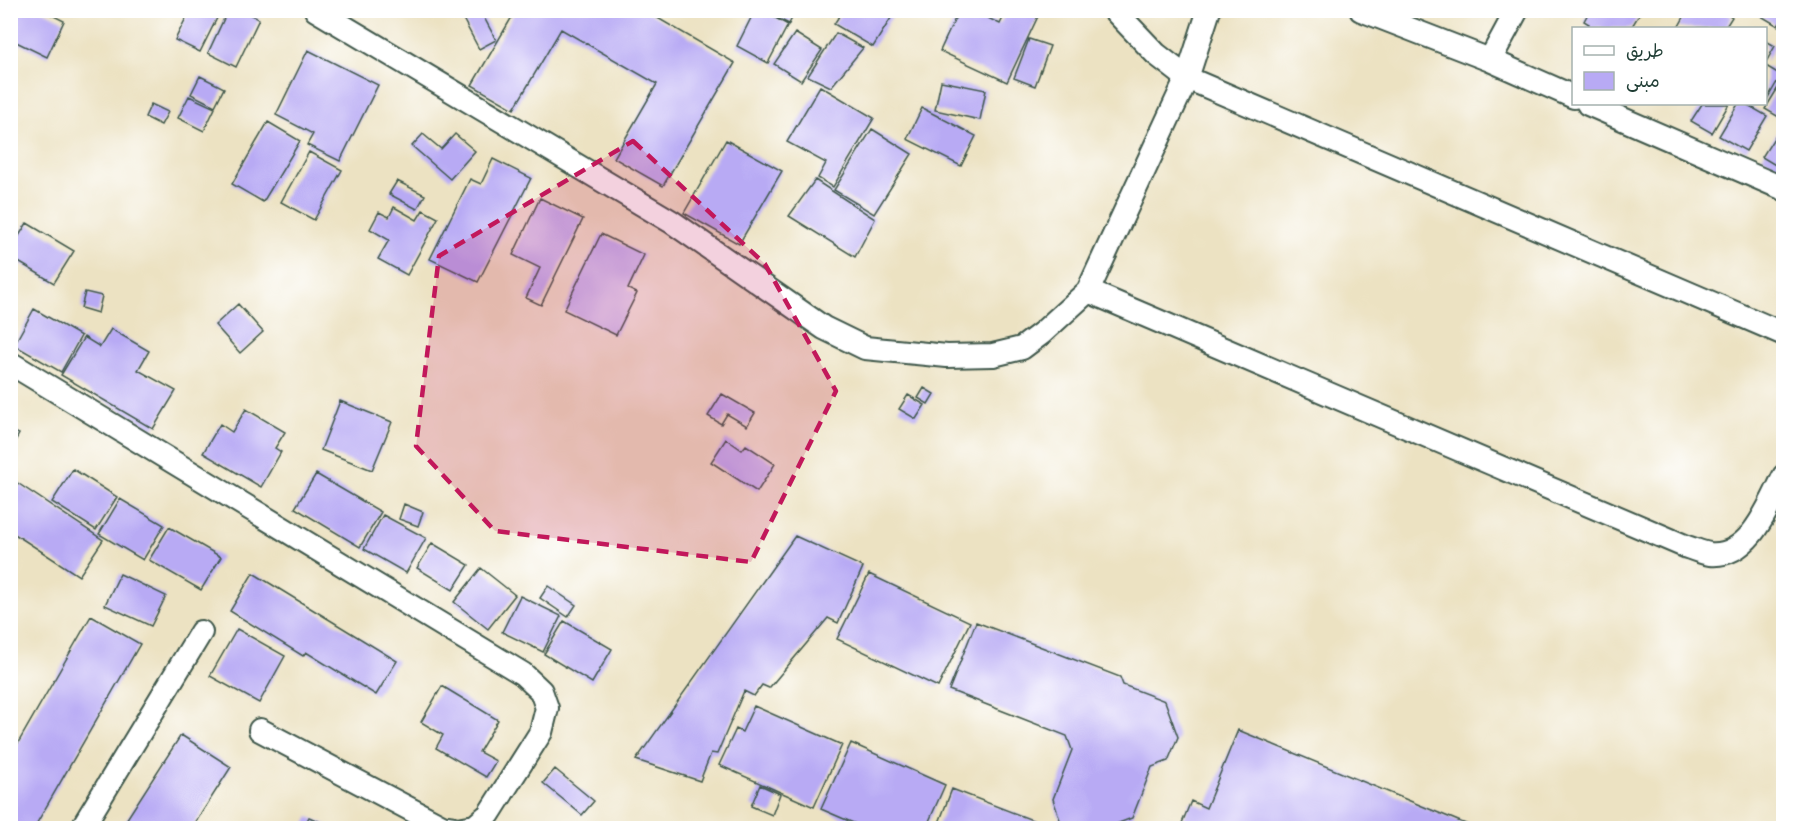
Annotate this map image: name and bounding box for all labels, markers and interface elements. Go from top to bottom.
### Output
legend [1572,27,1767,105]
text: طريق [1626,41,1664,66]
text: مبنى [1626,71,1660,96]

